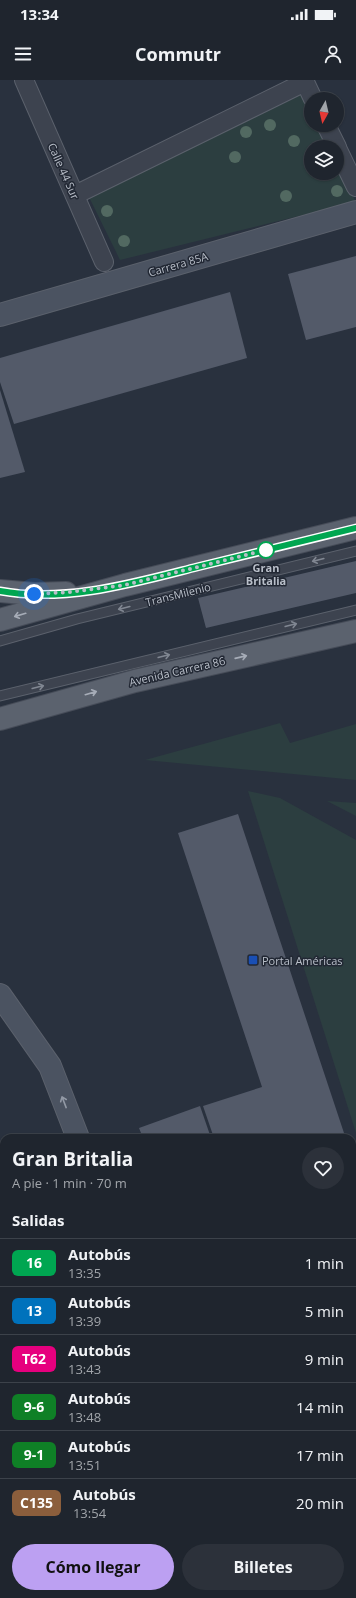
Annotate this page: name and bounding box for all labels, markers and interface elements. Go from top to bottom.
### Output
text: 13:34 [20,4,59,24]
text: Commutr [135,42,221,66]
icon: menu [12,43,34,65]
icon: person [322,43,344,65]
north arrow [304,92,344,132]
map controls [304,92,344,180]
street label: Calle 44 Sur [45,140,83,202]
button: layers [304,140,344,180]
street label: Carrera 85A [147,248,210,280]
marker: Gran Britalia [257,541,275,559]
one-way arrow [312,557,325,564]
place label: Gran Britalia [246,560,286,588]
street label: TransMilenio [144,579,212,609]
your location [24,584,44,604]
one-way arrow [118,604,131,612]
one-way arrow [14,612,27,619]
one-way arrow [284,621,297,629]
one-way arrow [157,652,170,659]
one-way arrow [235,652,248,660]
street label: Avenida Carrera 86 [128,653,226,689]
one-way arrow [31,682,44,690]
one-way arrow [85,689,98,696]
place label: Portal Américas [262,953,343,968]
marker: Portal Américas [247,954,259,966]
one-way arrow [59,1096,67,1108]
text: Gran Britalia [12,1146,133,1172]
button: heart [302,1147,344,1189]
text: A pie · 1 min · 70 m [12,1174,127,1192]
text: Salidas [12,1210,65,1230]
text: Autobús [68,1244,131,1264]
text: 16 [26,1253,42,1272]
text: 1 min [305,1253,344,1273]
text: 13:35 [68,1264,101,1282]
text: Autobús [68,1292,131,1312]
text: 13 [26,1301,42,1320]
text: 5 min [305,1301,344,1321]
text: 13:39 [68,1312,101,1330]
text: Autobús [68,1340,131,1360]
text: T62 [22,1349,46,1368]
text: 9 min [305,1349,344,1369]
text: 13:43 [68,1360,101,1378]
text: Autobús [68,1388,131,1408]
text: 9-6 [24,1397,44,1416]
text: 14 min [296,1397,344,1417]
text: 13:48 [68,1408,101,1426]
text: Autobús [68,1436,131,1456]
text: 9-1 [24,1445,44,1464]
text: 17 min [296,1445,344,1465]
text: 13:51 [68,1456,101,1474]
text: Autobús [73,1484,136,1504]
text: C135 [20,1493,53,1512]
text: 20 min [296,1493,344,1513]
text: 13:54 [73,1504,106,1522]
button: Cómo llegar [12,1544,174,1590]
button: Billetes [182,1544,344,1590]

